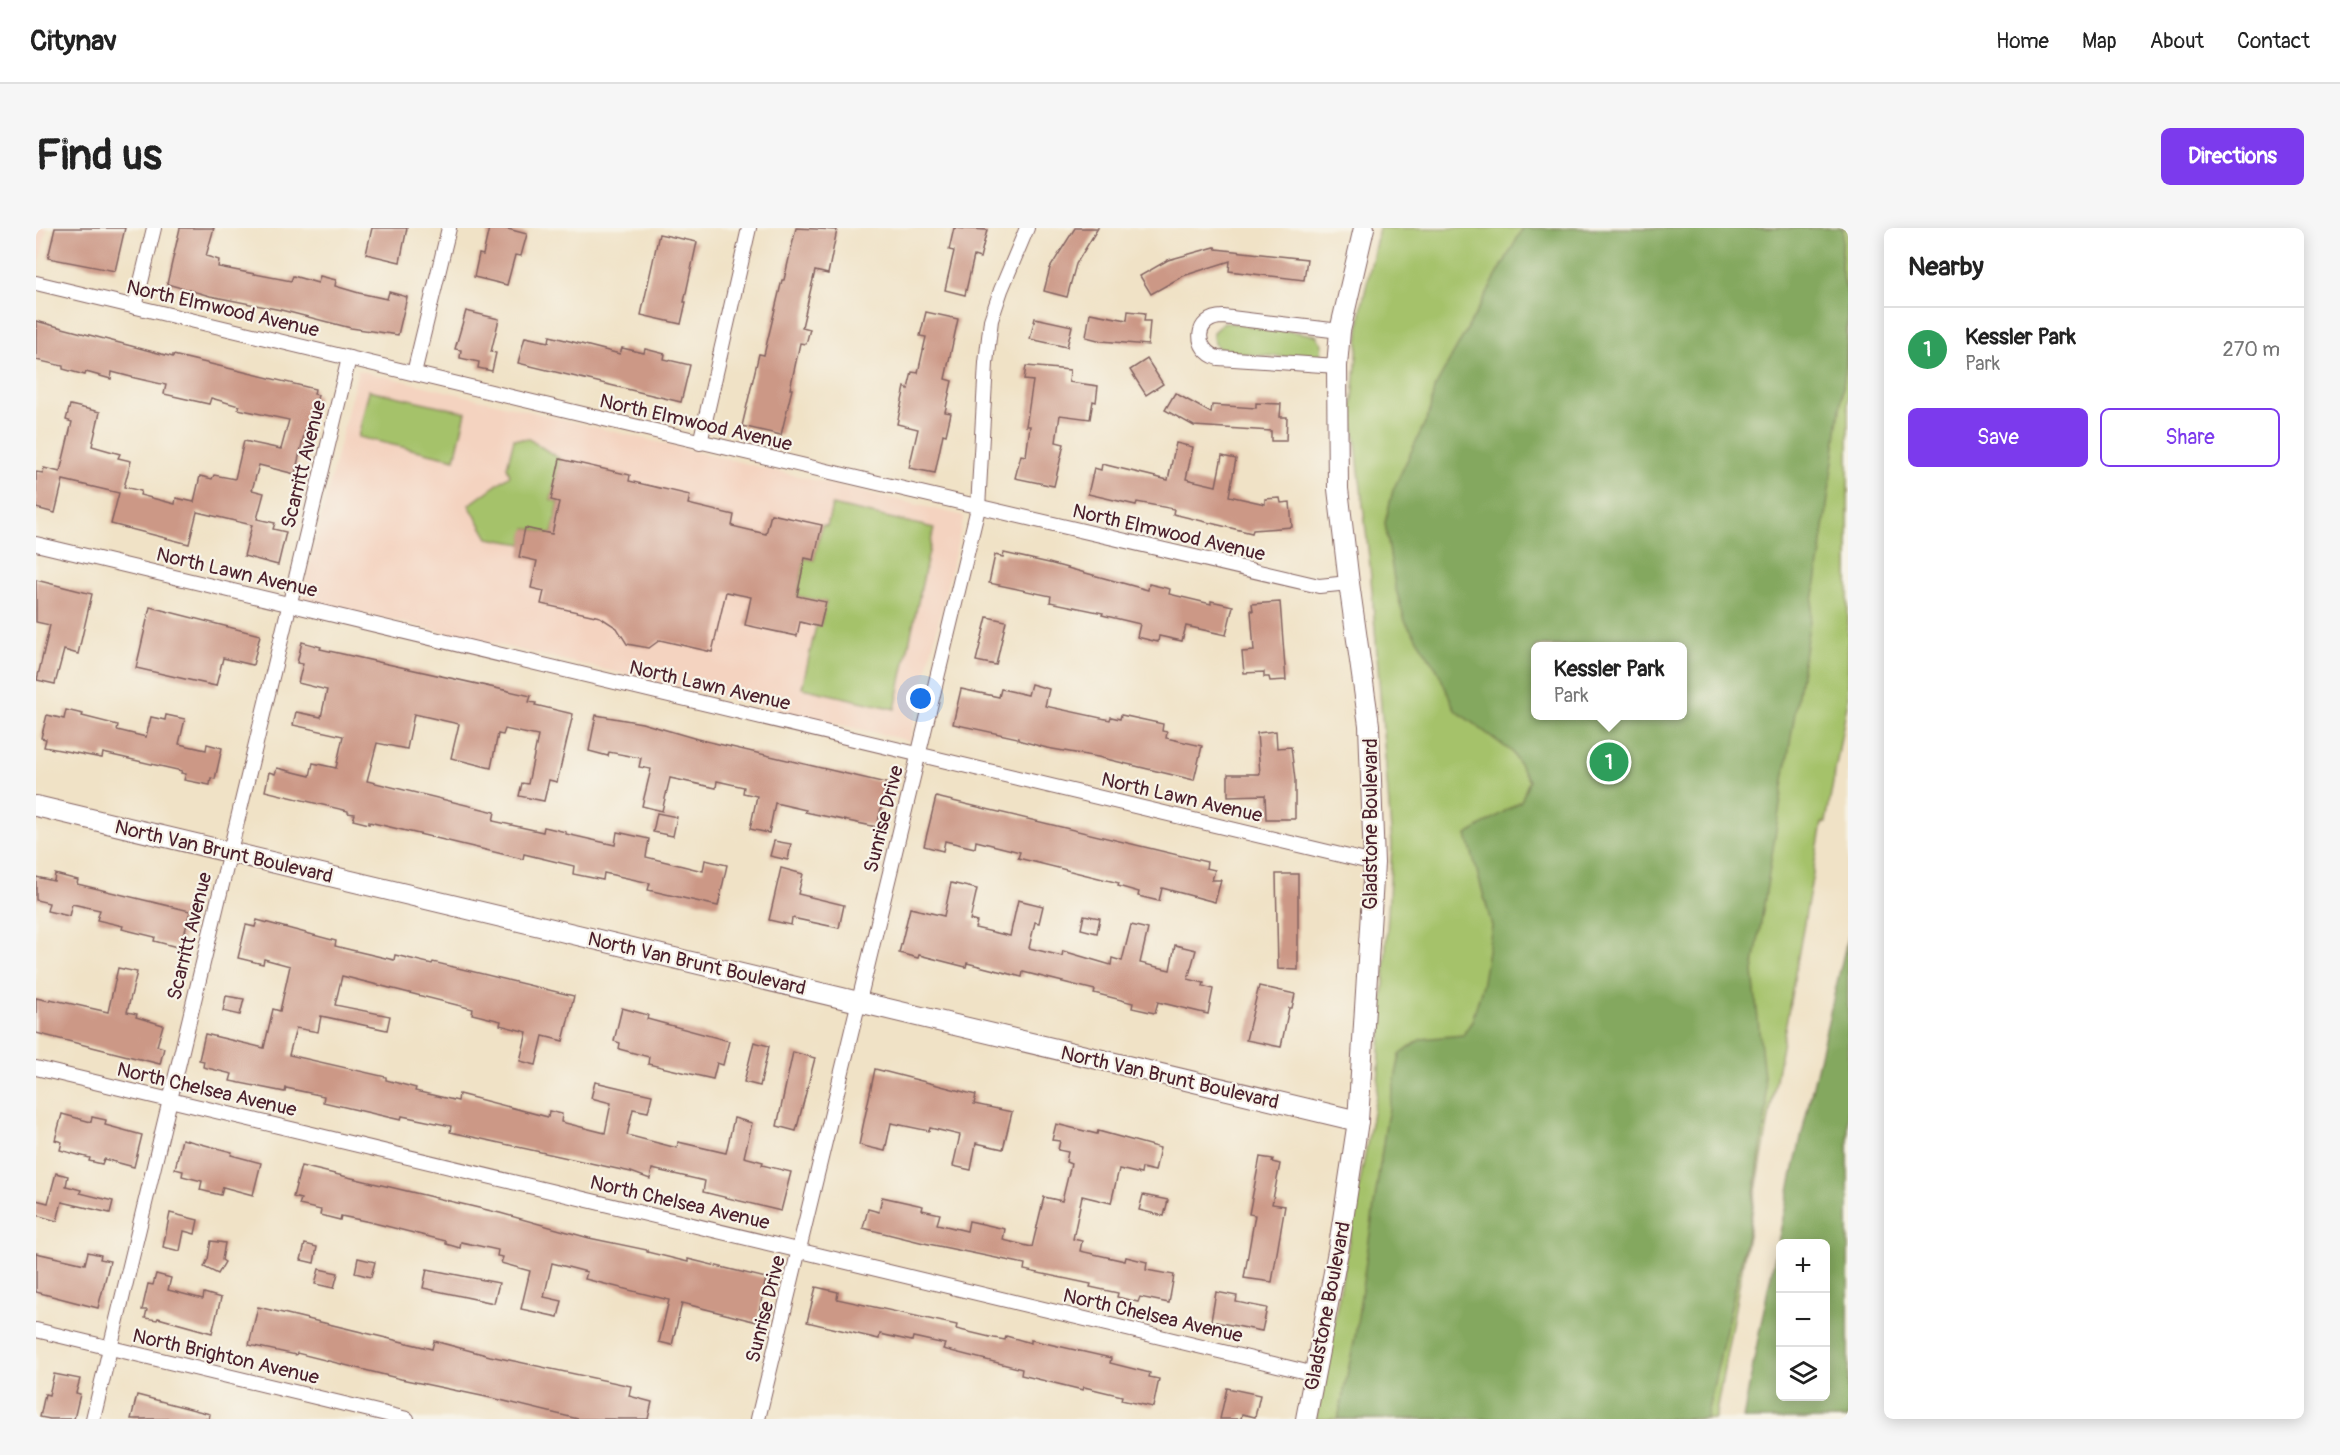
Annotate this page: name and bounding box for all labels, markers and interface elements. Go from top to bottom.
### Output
text: Citynav [30,24,117,59]
text: Home [1996,28,2049,55]
text: Map [2082,28,2117,55]
text: About [2150,28,2204,55]
text: Contact [2237,28,2310,55]
button: Directions [2161,128,2304,185]
text: Find us [36,130,162,182]
text: Nearby [1908,251,1984,283]
street label: North Elmwood Avenue [124,274,322,343]
text: Kessler Park [1965,323,2076,351]
text: 1 [1924,337,1931,362]
text: 270 m [2222,337,2280,362]
text: Park [1965,351,2000,376]
street label: North Elmwood Avenue [597,388,795,457]
street label: Scarritt Avenue [276,397,331,531]
button: Save [1908,408,2088,467]
button: Share [2100,408,2280,467]
street label: North Elmwood Avenue [1070,498,1268,567]
street label: North Lawn Avenue [154,542,320,603]
popup [1531,642,1687,720]
street label: North Lawn Avenue [627,655,793,716]
text: Kessler Park [1553,655,1665,683]
text: Park [1553,683,1589,708]
your location [906,684,935,713]
street label: Gladstone Boulevard [1358,738,1383,910]
pin: 1 [1590,740,1628,784]
street label: Sunrise Drive [858,763,909,875]
street label: North Lawn Avenue [1099,767,1265,828]
street label: North Van Brunt Boulevard [112,814,335,889]
street label: Scarritt Avenue [162,869,217,1003]
street label: North Van Brunt Boulevard [585,926,808,1001]
street label: North Van Brunt Boulevard [1058,1040,1281,1115]
street label: North Chelsea Avenue [115,1057,299,1122]
street label: North Chelsea Avenue [588,1170,772,1235]
street label: Gladstone Boulevard [1299,1220,1356,1393]
map controls [1776,1239,1830,1401]
button: + [1776,1239,1830,1293]
street label: Sunrise Drive [740,1253,791,1365]
street label: North Chelsea Avenue [1061,1283,1245,1348]
button: − [1776,1293,1830,1347]
street label: North Brighton Avenue [130,1323,322,1390]
button: layers [1776,1347,1830,1401]

